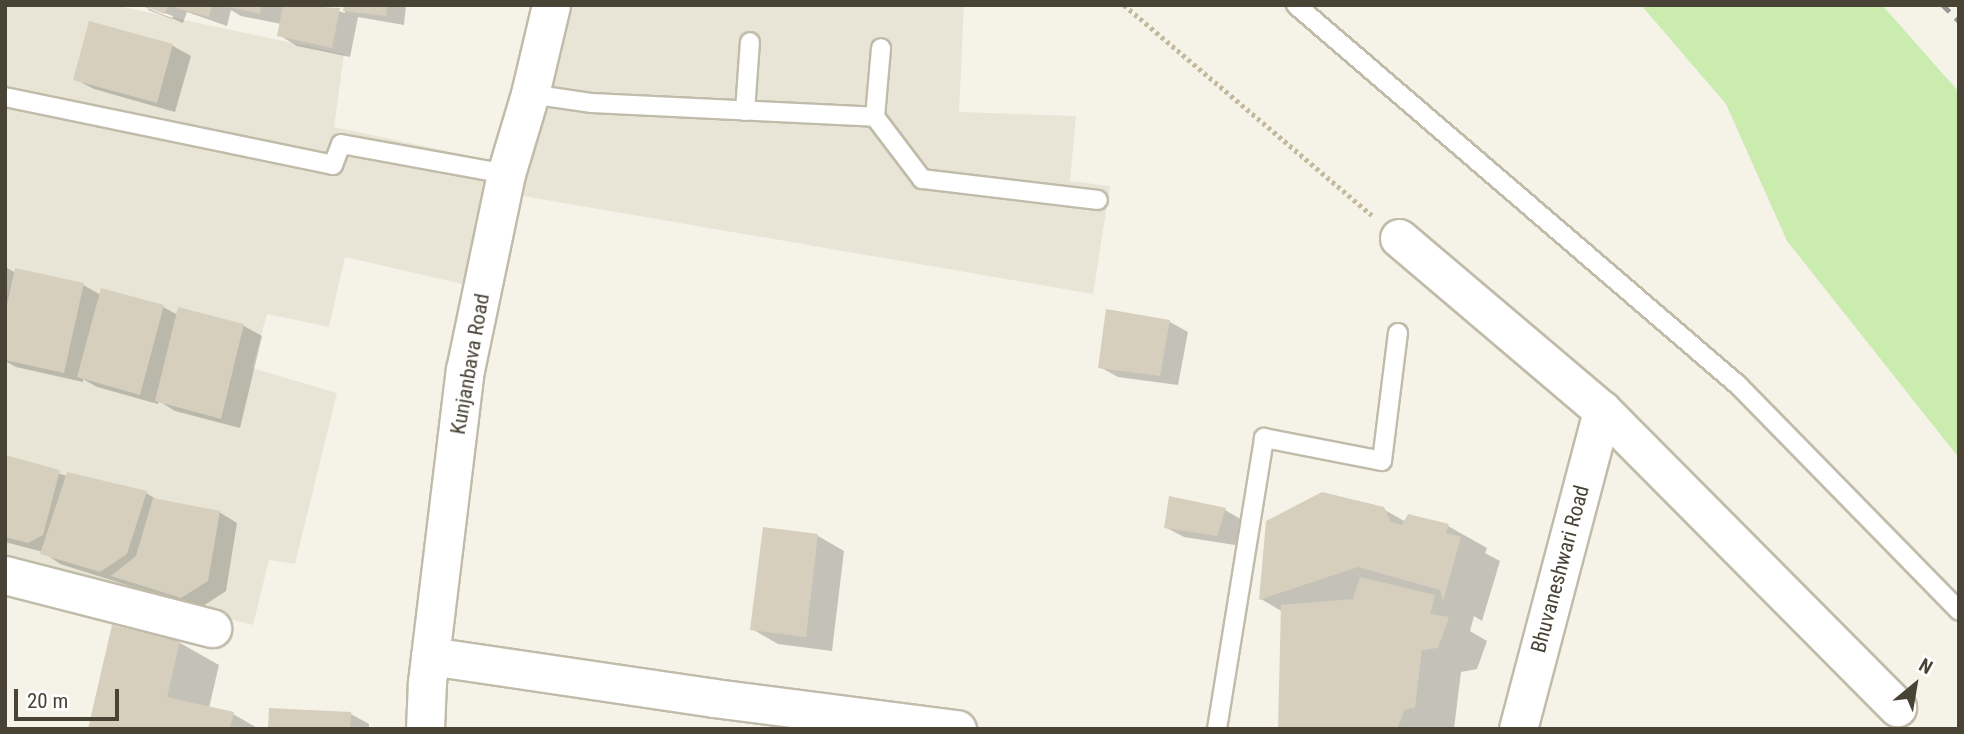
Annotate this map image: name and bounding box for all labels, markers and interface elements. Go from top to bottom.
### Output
street label: Kunjanbava Road [445,292,495,436]
street label: Bhuvaneshwari Road [1526,483,1594,655]
north arrow [1880,650,1950,720]
text: N [1915,654,1937,679]
scale bar [18,674,122,718]
text: 20 m [27,689,68,713]

